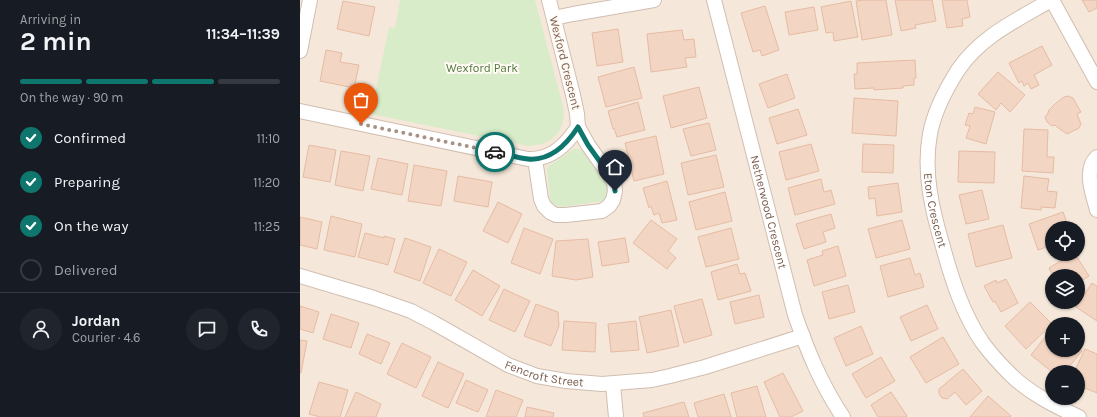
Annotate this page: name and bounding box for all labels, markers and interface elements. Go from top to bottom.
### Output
text: Arriving in [20,12,81,27]
street label: Wexford Crescent [547,15,584,112]
text: 11:34–11:39 [206,25,280,43]
text: 2 min [20,26,92,57]
park label: Wexford Park [446,61,518,75]
pin [344,83,378,124]
icon: bag [350,89,372,111]
text: On the way · 90 m [20,90,123,105]
icon: check [20,127,42,149]
text: Confirmed [54,129,126,147]
text: 11:10 [256,131,280,146]
courier [475,132,515,172]
icon: car [484,141,506,163]
pin [598,150,632,191]
street label: Netherwood Crescent [747,154,790,271]
icon: home [604,156,626,178]
icon: check [20,171,42,193]
street label: Eton Crescent [921,172,950,250]
text: Preparing [54,173,120,191]
text: 11:20 [253,175,280,190]
icon: check [20,215,42,237]
text: On the way [54,217,128,235]
text: 11:25 [254,219,280,234]
map controls [1045,221,1085,405]
button: locate [1045,221,1085,261]
text: Delivered [54,261,118,279]
button: layers [1045,269,1085,309]
button: person [20,308,62,350]
button: chat [186,308,228,350]
button: phone [238,308,280,350]
text: Jordan [72,312,120,330]
button: + [1045,317,1085,357]
text: Courier · 4.6 [72,330,140,345]
street label: Fencroft Street [503,357,585,389]
button: − [1045,365,1085,405]

